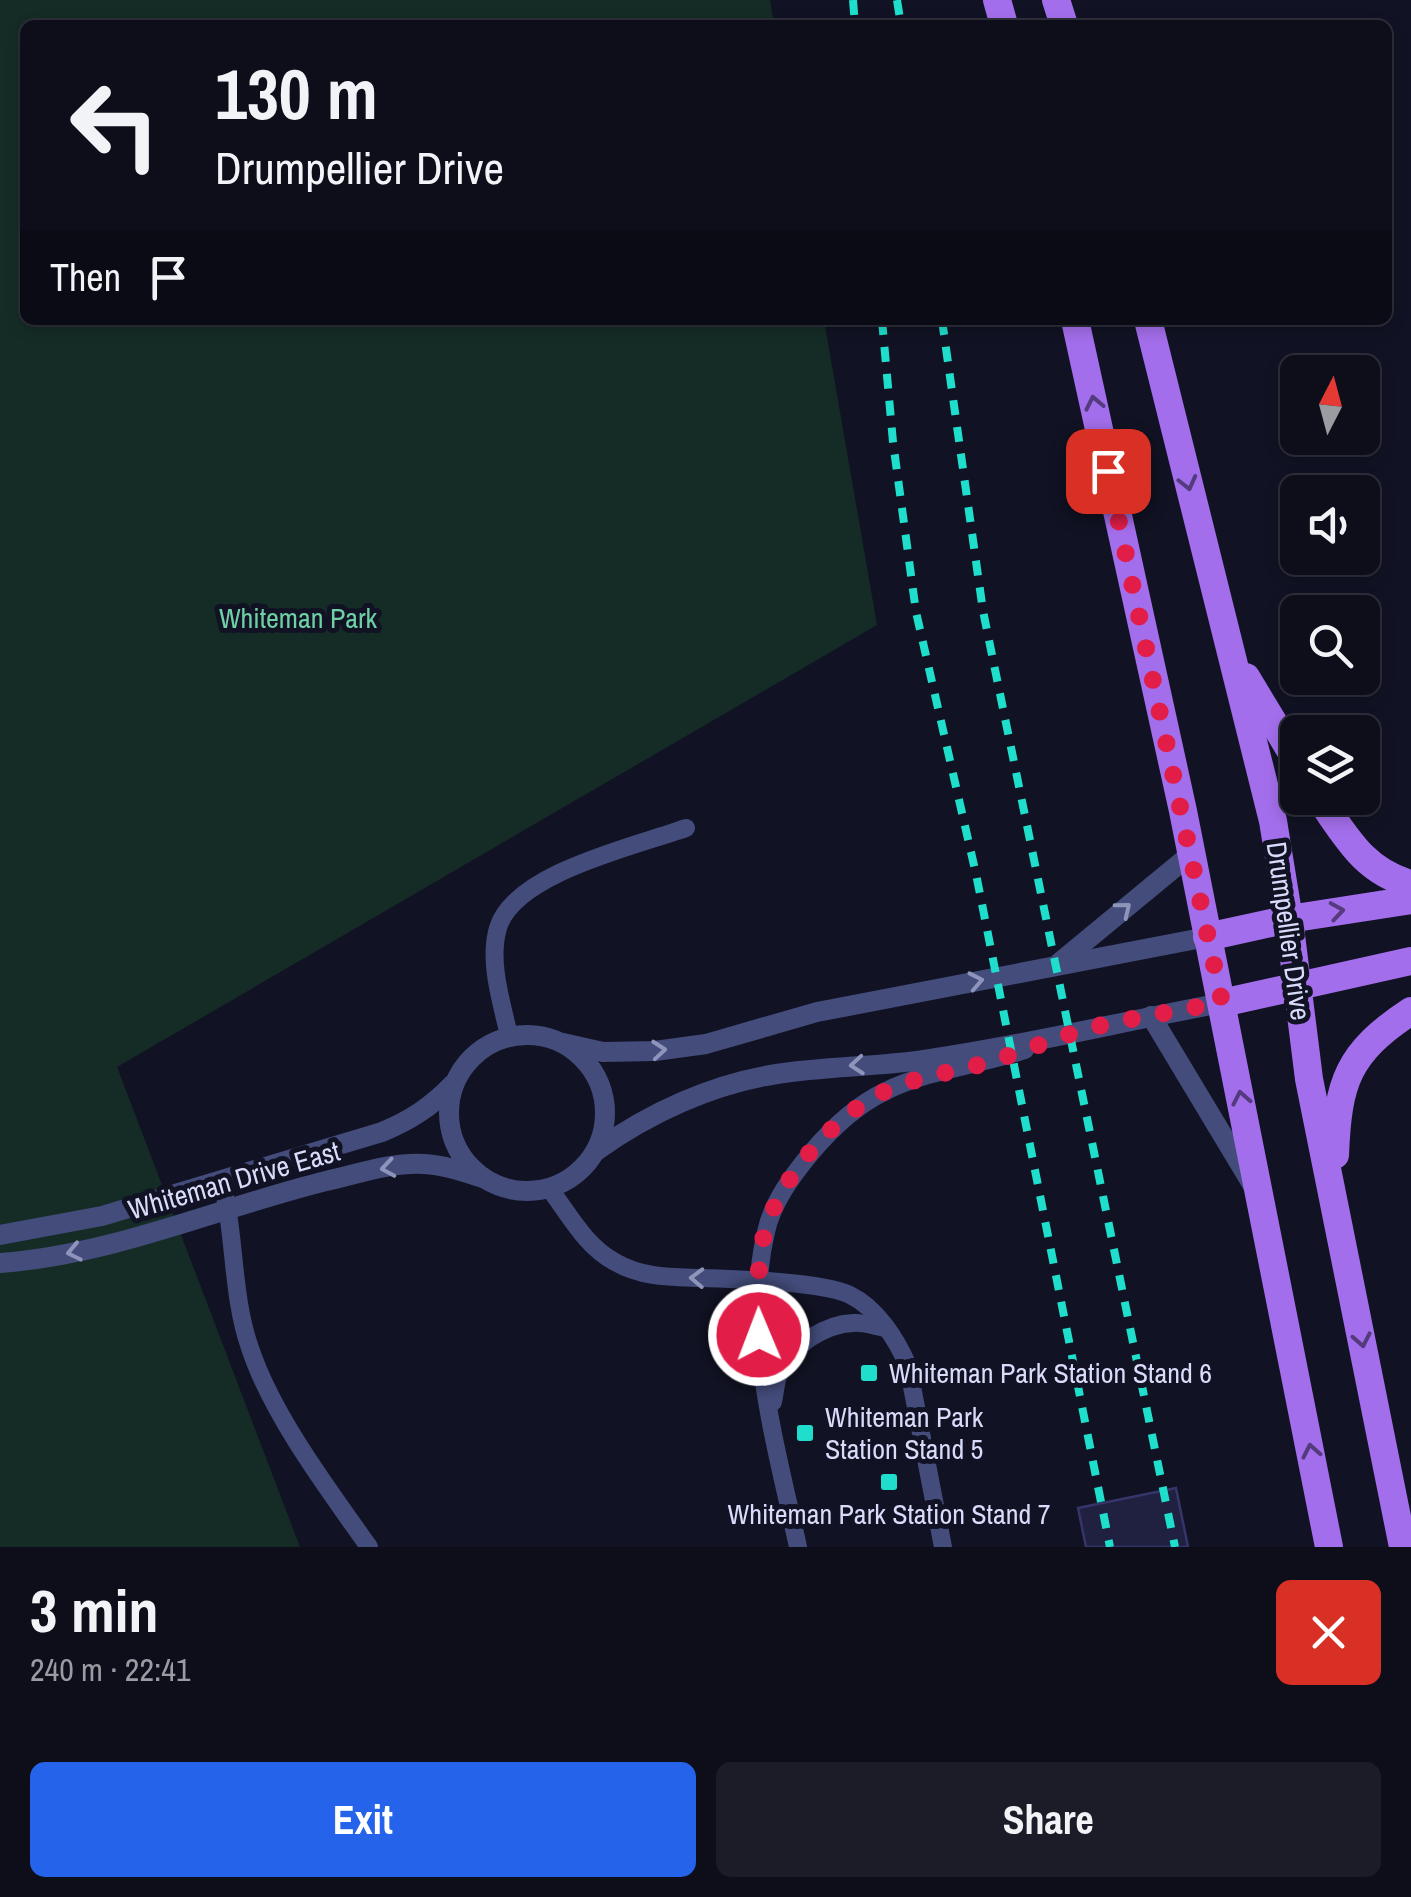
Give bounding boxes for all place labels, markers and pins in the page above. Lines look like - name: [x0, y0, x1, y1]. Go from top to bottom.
- pin: [1066, 429, 1151, 514]
- place label: Whiteman Park Station Stand 6: [889, 1354, 1212, 1392]
- marker: Whiteman Park Station Stand 6: [858, 1362, 880, 1384]
- place label: Whiteman Park Station Stand 5: [825, 1398, 984, 1468]
- marker: Whiteman Park Station Stand 5: [794, 1422, 816, 1444]
- marker: Whiteman Park Station Stand 7: [878, 1471, 900, 1493]
- place label: Whiteman Park Station Stand 7: [728, 1495, 1050, 1533]

